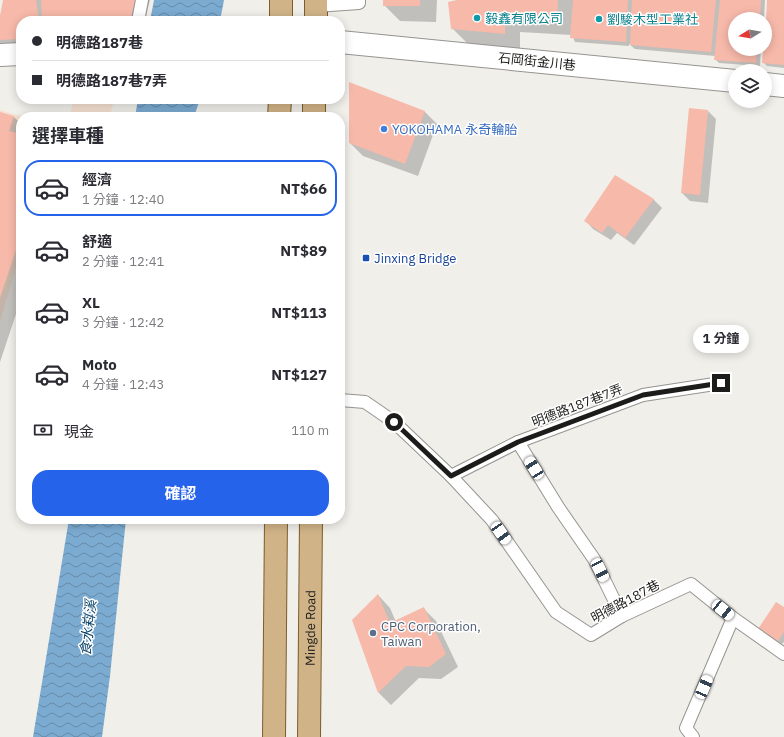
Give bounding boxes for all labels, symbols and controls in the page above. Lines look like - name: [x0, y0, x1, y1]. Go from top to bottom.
- place label: 毅鑫有限公司: [485, 10, 563, 27]
- place label: 劉駿木型工業社: [607, 11, 698, 28]
- north arrow: [728, 12, 772, 56]
- map controls: [728, 12, 772, 108]
- marker: 毅鑫有限公司: [472, 13, 482, 23]
- marker: 劉駿木型工業社: [594, 14, 604, 24]
- text: 明德路187巷: [56, 33, 143, 52]
- street label: 石岡街金川巷: [497, 49, 577, 74]
- button: layers: [728, 64, 772, 108]
- text: 明德路187巷7弄: [56, 71, 167, 90]
- place label: YOKOHAMA 永奇輪胎: [392, 121, 517, 138]
- text: 選擇車種: [32, 124, 104, 147]
- marker: YOKOHAMA 永奇輪胎: [379, 124, 389, 134]
- icon: car: [34, 170, 70, 206]
- text: 經濟: [82, 170, 112, 189]
- text: NT$66: [280, 179, 327, 198]
- text: 1 分鐘 · 12:40: [82, 191, 164, 208]
- icon: car: [34, 232, 70, 268]
- text: 舒適: [82, 232, 112, 251]
- text: NT$89: [280, 241, 327, 260]
- place label: Jinxing Bridge: [374, 250, 456, 267]
- text: 2 分鐘 · 12:41: [82, 253, 164, 270]
- marker: Jinxing Bridge: [361, 253, 371, 263]
- text: XL: [82, 293, 100, 312]
- icon: car: [34, 294, 70, 330]
- text: NT$113: [271, 303, 327, 322]
- text: 3 分鐘 · 12:42: [82, 314, 164, 331]
- callout: 1 分鐘: [693, 325, 749, 353]
- text: 1 分鐘: [703, 330, 739, 347]
- text: Moto: [82, 355, 117, 374]
- icon: car: [34, 356, 70, 392]
- text: NT$127: [271, 365, 327, 384]
- route end: [712, 374, 730, 392]
- text: 4 分鐘 · 12:43: [82, 376, 164, 393]
- street label: 明德路187巷7弄: [529, 380, 625, 431]
- route start: [385, 413, 403, 431]
- icon: cash: [32, 419, 54, 441]
- text: 現金: [64, 422, 94, 441]
- text: 110 m: [291, 422, 329, 439]
- car: [523, 455, 545, 481]
- button: 確認: [32, 470, 329, 516]
- car: [489, 520, 513, 546]
- car: [589, 557, 611, 583]
- street label: 明德路187巷: [588, 576, 663, 627]
- street label: Mingde Road: [302, 590, 319, 666]
- water label: 食水嵙溪: [76, 597, 100, 657]
- car: [710, 598, 736, 622]
- place label: CPC Corporation, Taiwan: [381, 618, 481, 650]
- marker: CPC Corporation, Taiwan: [368, 628, 378, 638]
- car: [694, 674, 714, 700]

